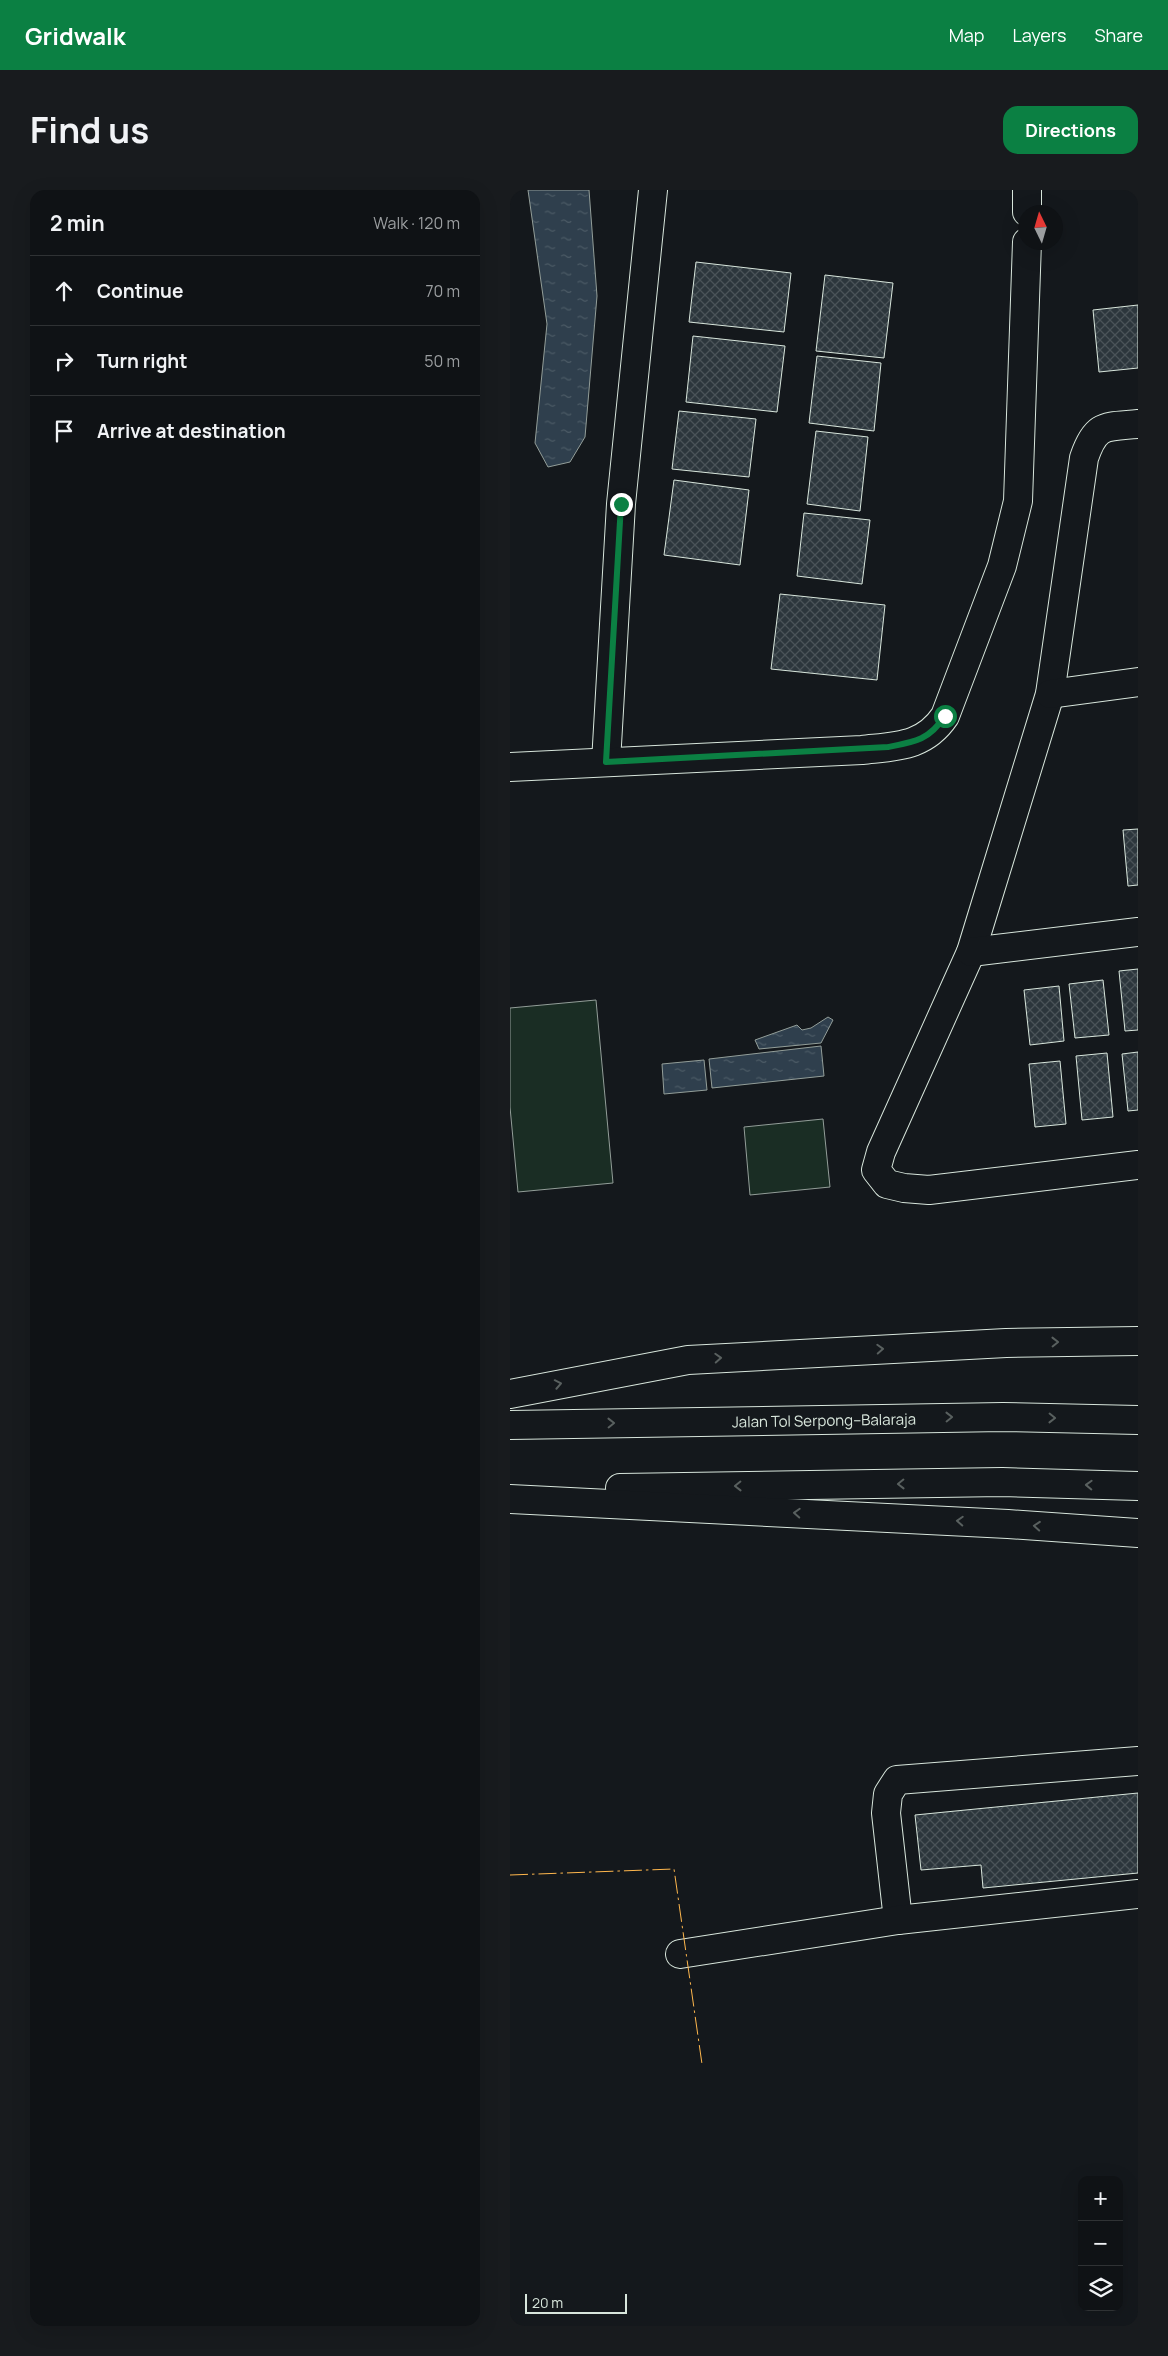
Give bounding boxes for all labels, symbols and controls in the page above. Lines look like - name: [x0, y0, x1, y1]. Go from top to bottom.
- text: Gridwalk: [25, 19, 126, 52]
- text: Map: [949, 23, 984, 47]
- text: Layers: [1012, 23, 1066, 47]
- text: Share: [1094, 23, 1143, 47]
- text: Find us: [30, 106, 149, 154]
- button: Directions: [1003, 106, 1138, 154]
- north arrow: [1018, 205, 1063, 250]
- text: 2 min: [50, 209, 105, 237]
- text: Walk · 120 m: [373, 212, 460, 234]
- icon: ahead: [50, 277, 78, 305]
- text: Continue: [97, 278, 183, 304]
- text: 70 m: [425, 280, 460, 302]
- icon: right: [50, 347, 78, 375]
- text: Turn right: [97, 348, 187, 374]
- text: 50 m: [424, 350, 460, 372]
- icon: arrive: [50, 417, 78, 445]
- text: Arrive at destination: [97, 418, 286, 444]
- route end: [610, 493, 633, 516]
- route start: [934, 705, 957, 728]
- one-way arrow: [1052, 1337, 1059, 1347]
- one-way arrow: [877, 1344, 885, 1355]
- one-way arrow: [714, 1353, 722, 1363]
- one-way arrow: [553, 1380, 562, 1390]
- street label: Jalan Tol Serpong–Balaraja: [732, 1408, 916, 1432]
- one-way arrow: [945, 1412, 953, 1423]
- one-way arrow: [1048, 1412, 1056, 1423]
- one-way arrow: [608, 1418, 615, 1428]
- one-way arrow: [896, 1479, 904, 1489]
- one-way arrow: [1085, 1480, 1093, 1490]
- one-way arrow: [734, 1481, 742, 1491]
- one-way arrow: [793, 1508, 801, 1519]
- one-way arrow: [955, 1516, 963, 1527]
- one-way arrow: [1033, 1520, 1041, 1531]
- map controls: [1078, 2176, 1123, 2311]
- button: +: [1078, 2176, 1123, 2221]
- button: −: [1078, 2221, 1123, 2266]
- button: layers: [1078, 2266, 1123, 2311]
- scale bar: [525, 2291, 628, 2314]
- text: 20 m: [532, 2293, 563, 2312]

